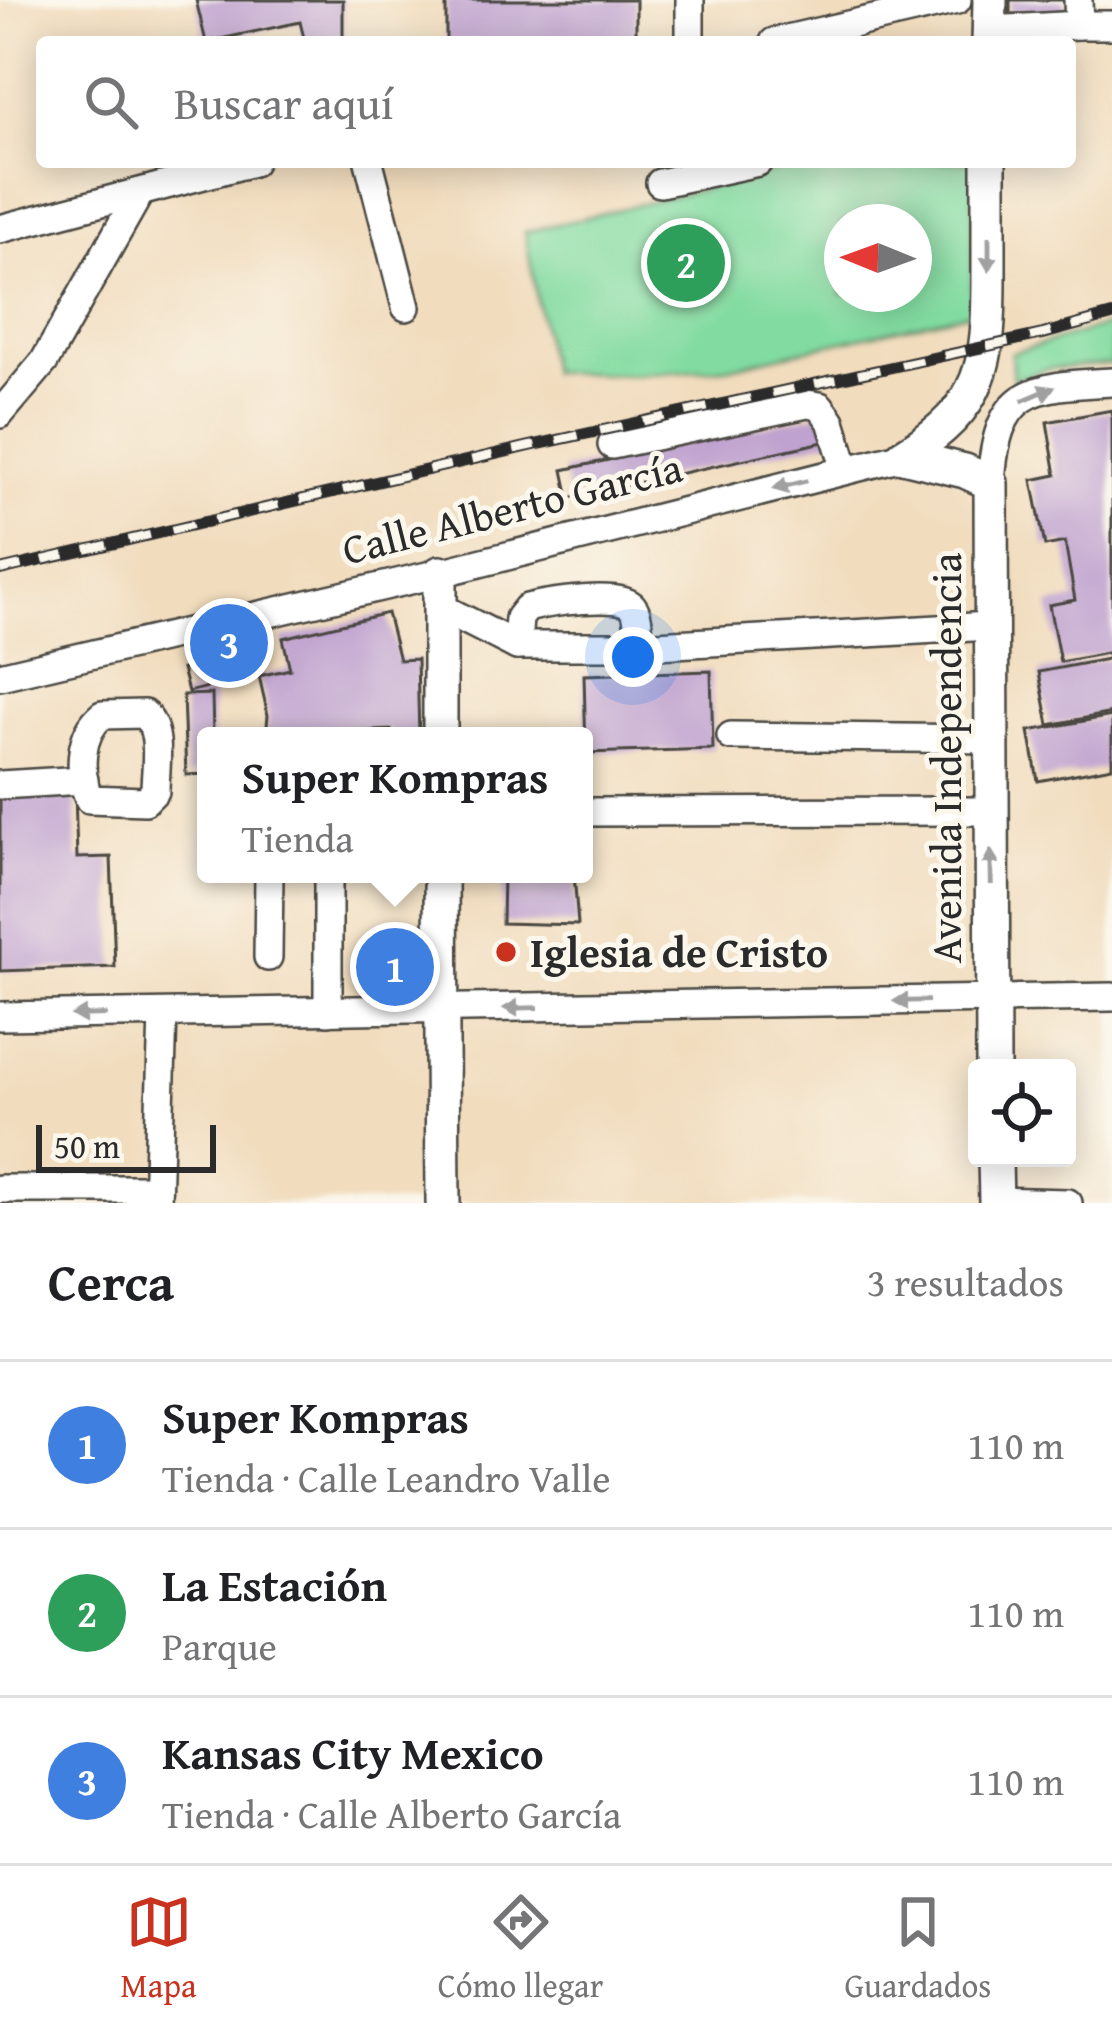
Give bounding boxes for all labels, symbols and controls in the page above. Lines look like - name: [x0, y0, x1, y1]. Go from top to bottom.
- search box: [36, 36, 1076, 168]
- icon: search: [78, 69, 144, 135]
- text: Buscar aquí: [174, 70, 393, 135]
- north arrow: [824, 204, 932, 312]
- pin: 2: [647, 218, 725, 308]
- one-way arrow: [979, 236, 999, 274]
- one-way arrow: [1020, 384, 1056, 403]
- street label: Calle Alberto García: [336, 436, 688, 579]
- one-way arrow: [771, 476, 808, 495]
- street label: Avenida Independencia: [915, 553, 976, 963]
- pin: 3: [190, 598, 268, 688]
- your location: [603, 627, 663, 687]
- popup: [197, 727, 593, 883]
- text: Super Kompras: [242, 744, 548, 809]
- text: Tienda: [242, 809, 354, 866]
- one-way arrow: [981, 847, 1000, 885]
- place label: Iglesia de Cristo: [530, 921, 828, 982]
- pin: 1: [356, 922, 434, 1012]
- marker: Iglesia de Cristo: [493, 939, 519, 965]
- one-way arrow: [891, 992, 929, 1011]
- one-way arrow: [501, 999, 539, 1018]
- one-way arrow: [69, 1005, 107, 1025]
- map controls: [968, 1059, 1076, 1167]
- button: locate: [968, 1059, 1076, 1167]
- scale bar: [36, 1119, 216, 1172]
- text: 50 m: [54, 1122, 120, 1170]
- text: Cerca: [48, 1244, 174, 1319]
- text: 3 resultados: [867, 1253, 1064, 1310]
- text: Super Kompras: [162, 1384, 469, 1449]
- text: 1: [77, 1416, 97, 1473]
- text: 110 m: [967, 1416, 1064, 1473]
- text: Tienda · Calle Leandro Valle: [162, 1449, 611, 1506]
- text: La Estación: [162, 1552, 387, 1617]
- text: 2: [77, 1584, 97, 1641]
- text: 110 m: [967, 1584, 1064, 1641]
- text: Parque: [162, 1617, 277, 1674]
- text: Kansas City Mexico: [162, 1720, 544, 1785]
- text: 3: [77, 1752, 97, 1809]
- text: 110 m: [967, 1752, 1064, 1809]
- text: Tienda · Calle Alberto García: [162, 1785, 621, 1842]
- tab: Mapa: [121, 1889, 197, 2009]
- tab: Cómo llegar: [438, 1889, 603, 2009]
- tab: Guardados: [844, 1889, 991, 2009]

